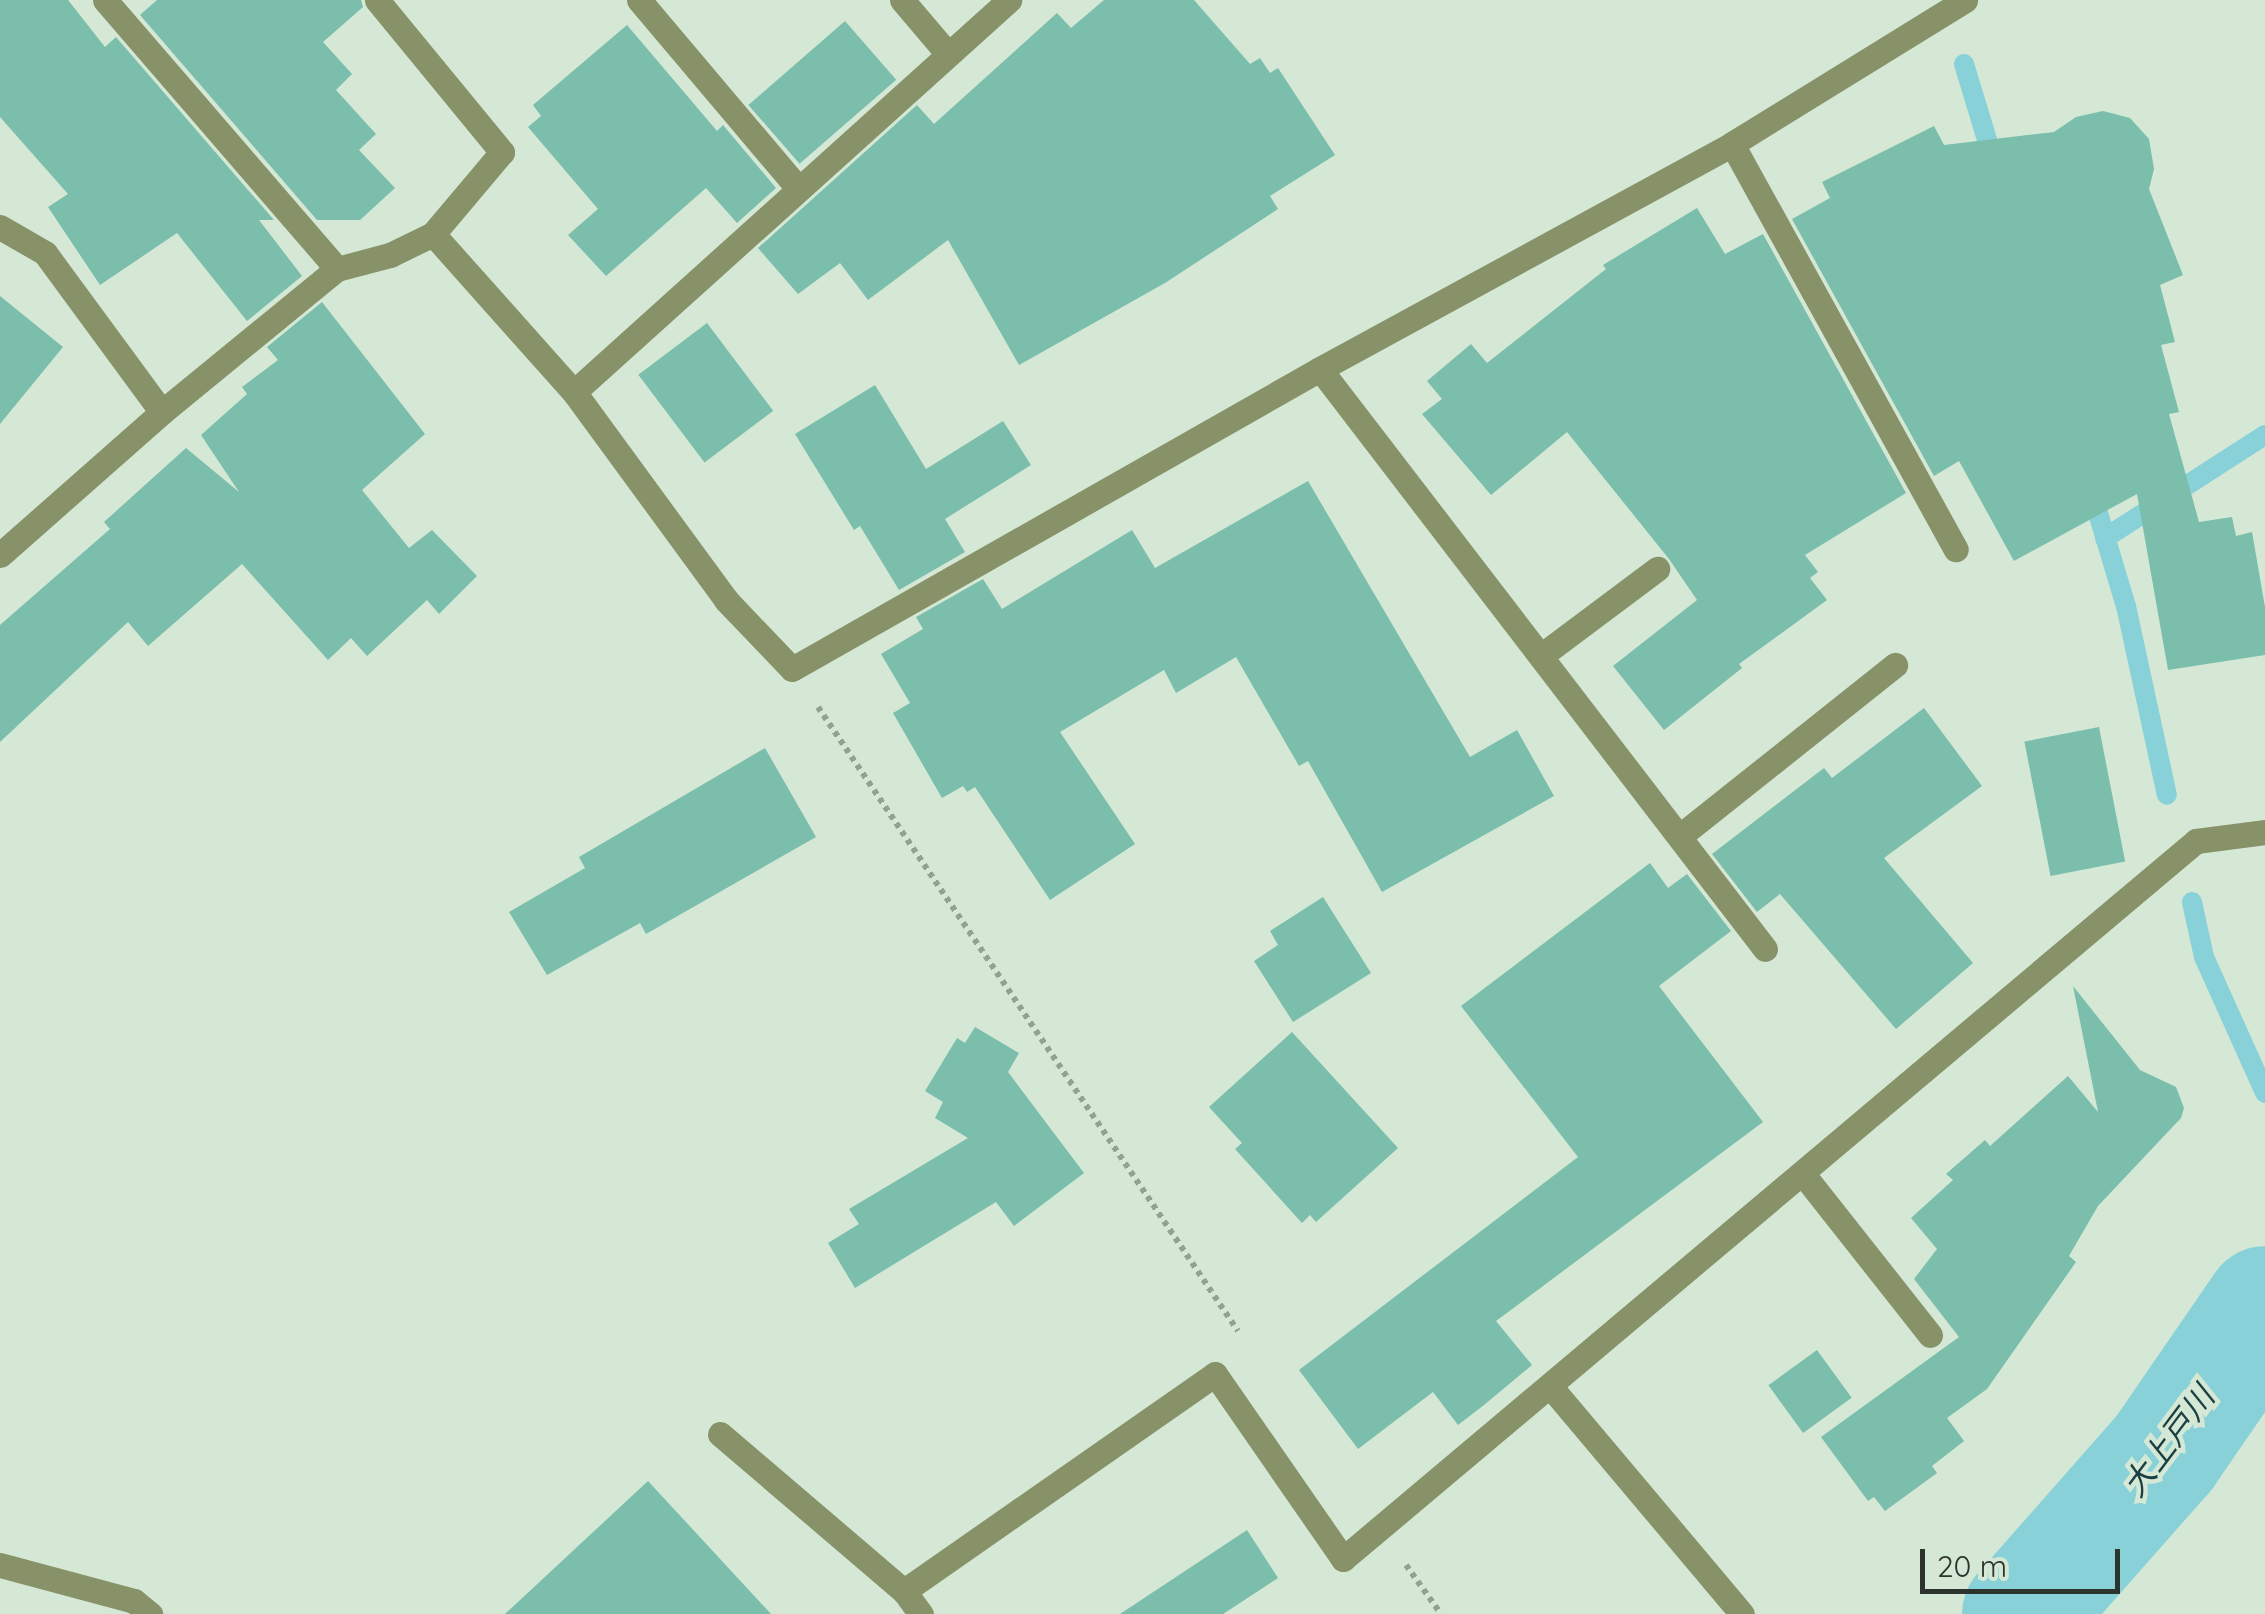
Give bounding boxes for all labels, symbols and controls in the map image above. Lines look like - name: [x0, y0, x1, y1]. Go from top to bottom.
- water label: 大上戸川: [2114, 1378, 2222, 1504]
- scale bar: [1925, 1529, 2125, 1591]
- text: 20 m: [1937, 1547, 2007, 1585]

